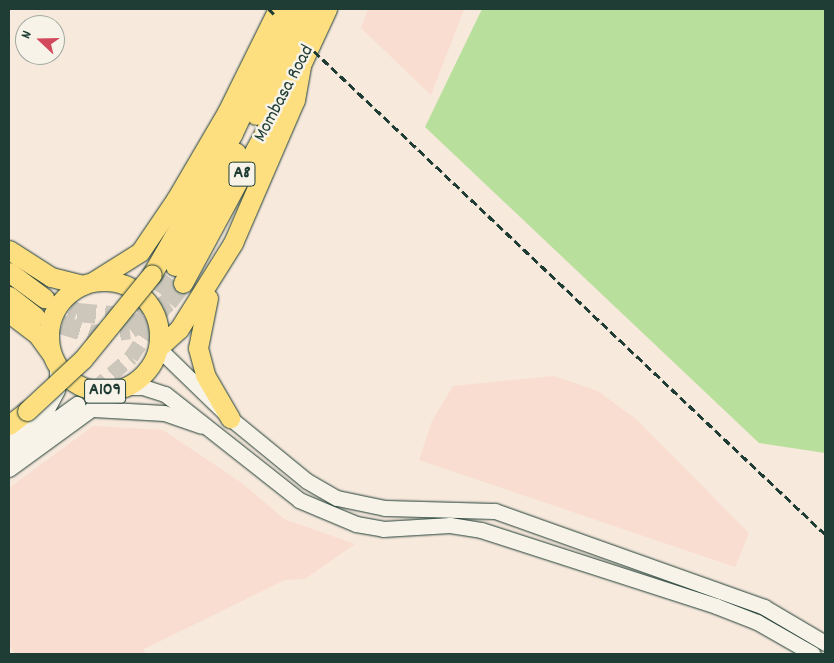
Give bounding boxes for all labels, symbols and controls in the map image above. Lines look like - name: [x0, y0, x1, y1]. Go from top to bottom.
- north arrow: [15, 15, 65, 65]
- text: N: [16, 28, 38, 42]
- street label: Mombasa Road: [250, 42, 320, 146]
- road number: A8: [228, 158, 256, 190]
- road number: A109: [84, 376, 126, 406]

